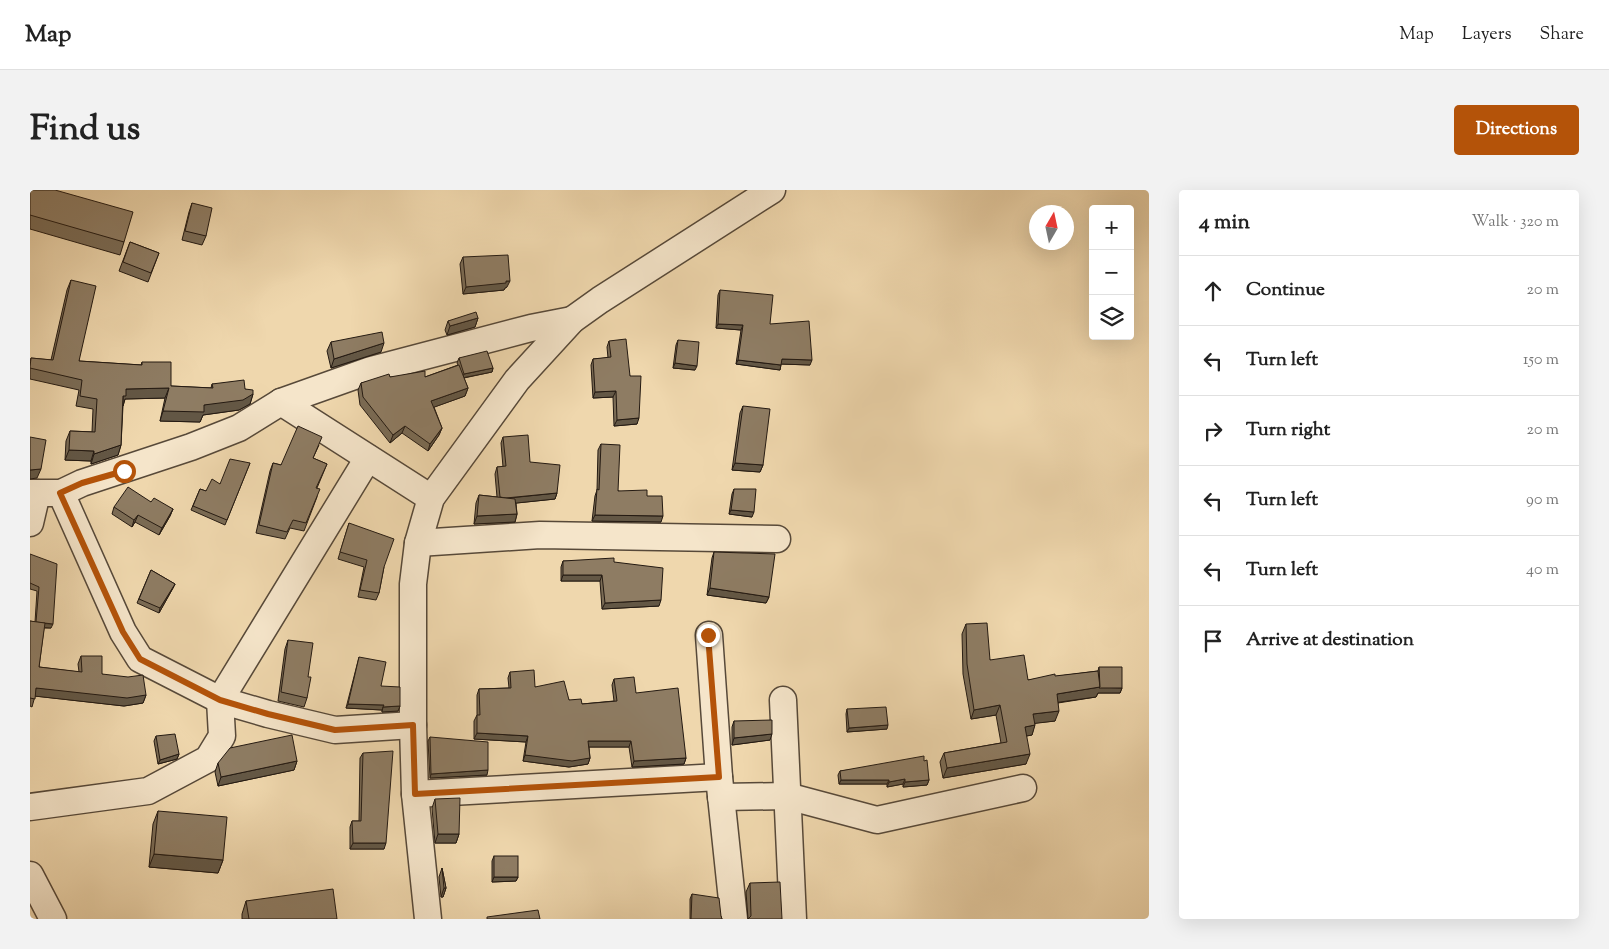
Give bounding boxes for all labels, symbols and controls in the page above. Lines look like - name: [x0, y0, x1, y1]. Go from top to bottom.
- text: Map: [25, 18, 71, 52]
- text: Map: [1399, 22, 1434, 48]
- text: Layers: [1462, 22, 1512, 48]
- text: Share: [1540, 22, 1584, 48]
- text: Find us: [30, 105, 140, 156]
- button: Directions: [1454, 105, 1579, 155]
- north arrow: [1029, 205, 1074, 250]
- map controls: [1089, 205, 1134, 340]
- button: +: [1089, 205, 1134, 250]
- text: 4 min: [1199, 208, 1250, 238]
- text: Walk · 320 m: [1472, 211, 1559, 234]
- button: −: [1089, 250, 1134, 295]
- icon: ahead: [1199, 277, 1227, 305]
- text: Continue: [1246, 277, 1325, 304]
- text: 20 m: [1526, 279, 1559, 302]
- button: layers: [1089, 295, 1134, 340]
- icon: left: [1199, 347, 1227, 375]
- text: Turn left: [1246, 347, 1318, 374]
- text: 150 m: [1523, 349, 1559, 372]
- icon: right: [1199, 417, 1227, 445]
- text: Turn right: [1246, 417, 1330, 444]
- text: 20 m: [1526, 419, 1559, 442]
- route start: [113, 460, 136, 483]
- icon: left: [1199, 487, 1227, 515]
- text: Turn left: [1246, 487, 1318, 514]
- text: 90 m: [1526, 489, 1559, 512]
- icon: left: [1199, 557, 1227, 585]
- text: Turn left: [1246, 557, 1318, 584]
- text: 40 m: [1526, 559, 1559, 582]
- route end: [697, 624, 720, 647]
- icon: arrive: [1199, 627, 1227, 655]
- text: Arrive at destination: [1246, 627, 1414, 654]

